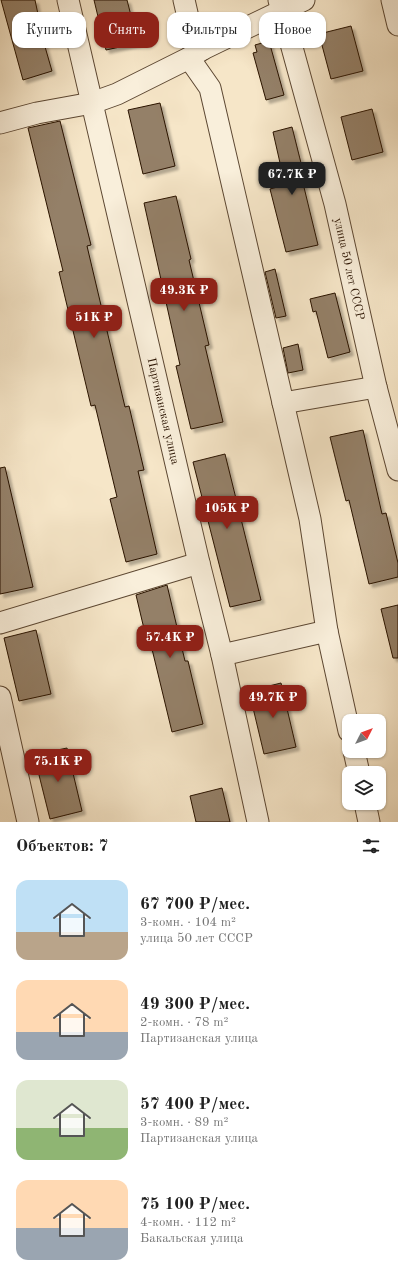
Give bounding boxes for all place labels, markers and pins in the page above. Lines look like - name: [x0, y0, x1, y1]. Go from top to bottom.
- pin: 67.7K ₽: [255, 162, 329, 196]
- pin: 49.3K ₽: [147, 278, 221, 312]
- pin: 51K ₽: [66, 305, 122, 339]
- pin: 105K ₽: [194, 496, 260, 530]
- pin: 57.4K ₽: [133, 625, 207, 659]
- pin: 49.7K ₽: [236, 685, 310, 719]
- pin: 75.1K ₽: [21, 749, 95, 783]

